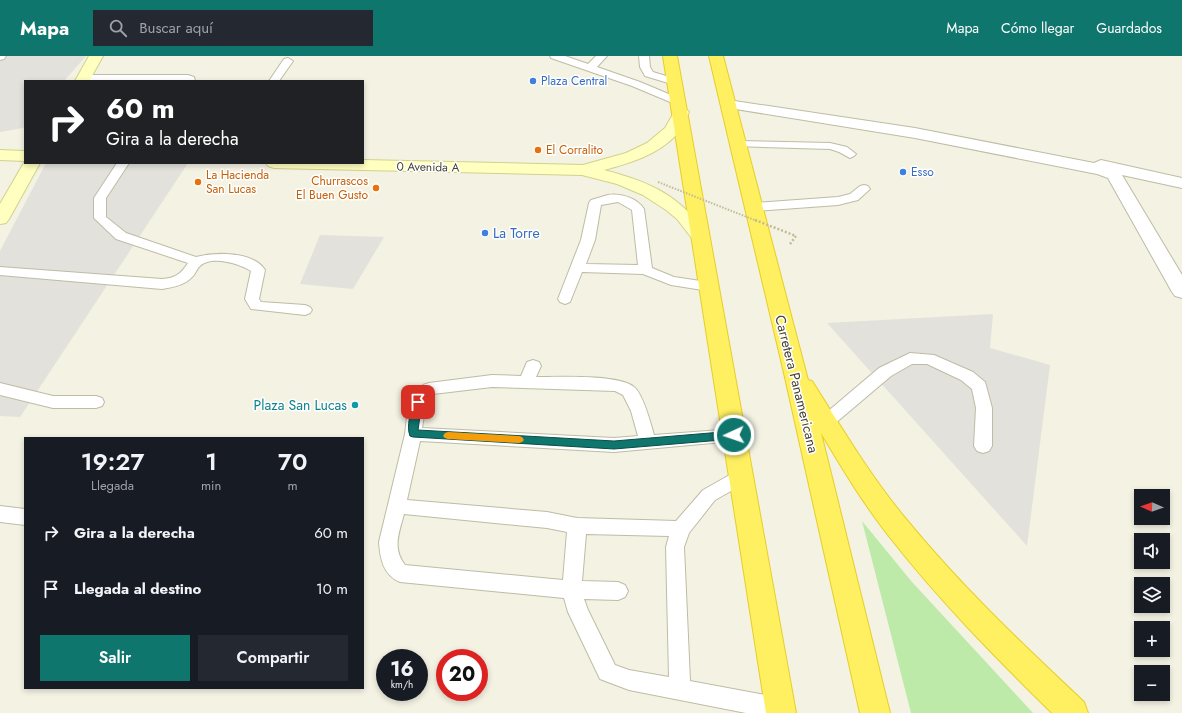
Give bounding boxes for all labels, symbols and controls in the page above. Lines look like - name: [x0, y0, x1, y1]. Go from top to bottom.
- search box: [93, 10, 373, 46]
- text: Mapa: [20, 15, 69, 42]
- icon: search: [107, 17, 129, 39]
- text: Buscar aquí: [139, 17, 213, 39]
- text: Mapa: [946, 18, 979, 38]
- text: Cómo llegar: [1001, 18, 1074, 38]
- text: Guardados: [1096, 18, 1162, 38]
- place label: Plaza Central: [541, 72, 607, 90]
- marker: Plaza Central: [528, 76, 538, 86]
- text: 60 m: [106, 88, 175, 129]
- icon: right: [40, 96, 92, 148]
- text: Gira a la derecha: [106, 126, 239, 152]
- place label: El Corralito: [546, 141, 603, 159]
- marker: El Corralito: [533, 145, 543, 155]
- street label: 0 Avenida A: [396, 157, 460, 177]
- place label: Esso: [911, 163, 934, 181]
- place label: La Hacienda San Lucas: [206, 166, 269, 198]
- marker: Esso: [898, 167, 908, 177]
- place label: Churrascos El Buen Gusto: [296, 172, 368, 204]
- marker: La Hacienda San Lucas: [193, 177, 203, 187]
- marker: Churrascos El Buen Gusto: [371, 183, 381, 193]
- place label: La Torre: [493, 223, 540, 243]
- marker: La Torre: [480, 228, 490, 238]
- street label: Carretera Panamericana: [770, 313, 824, 455]
- pin: [401, 385, 435, 419]
- icon: arrive: [407, 391, 429, 413]
- place label: Plaza San Lucas: [254, 395, 347, 415]
- marker: Plaza San Lucas: [350, 400, 360, 410]
- position arrow: [713, 414, 755, 456]
- text: 19:27: [81, 444, 144, 479]
- text: 1: [205, 444, 217, 479]
- text: 70: [278, 444, 307, 479]
- text: Llegada: [91, 476, 134, 495]
- text: min: [201, 476, 221, 495]
- text: m: [288, 476, 298, 495]
- north arrow: [1134, 489, 1170, 525]
- map controls: [1134, 489, 1170, 701]
- icon: right: [40, 522, 62, 544]
- text: Gira a la derecha: [74, 522, 195, 544]
- text: 60 m: [314, 522, 348, 544]
- button: sound: [1134, 533, 1170, 569]
- button: layers: [1134, 577, 1170, 613]
- icon: arrive: [40, 578, 62, 600]
- text: Llegada al destino: [74, 578, 201, 600]
- text: 10 m: [316, 578, 348, 600]
- button: +: [1134, 621, 1170, 657]
- button: Salir: [40, 635, 190, 681]
- button: Compartir: [198, 635, 348, 681]
- speed limit sign: 20: [436, 649, 488, 701]
- text: 16: [390, 655, 414, 684]
- button: −: [1134, 665, 1170, 701]
- text: km/h: [391, 677, 413, 692]

